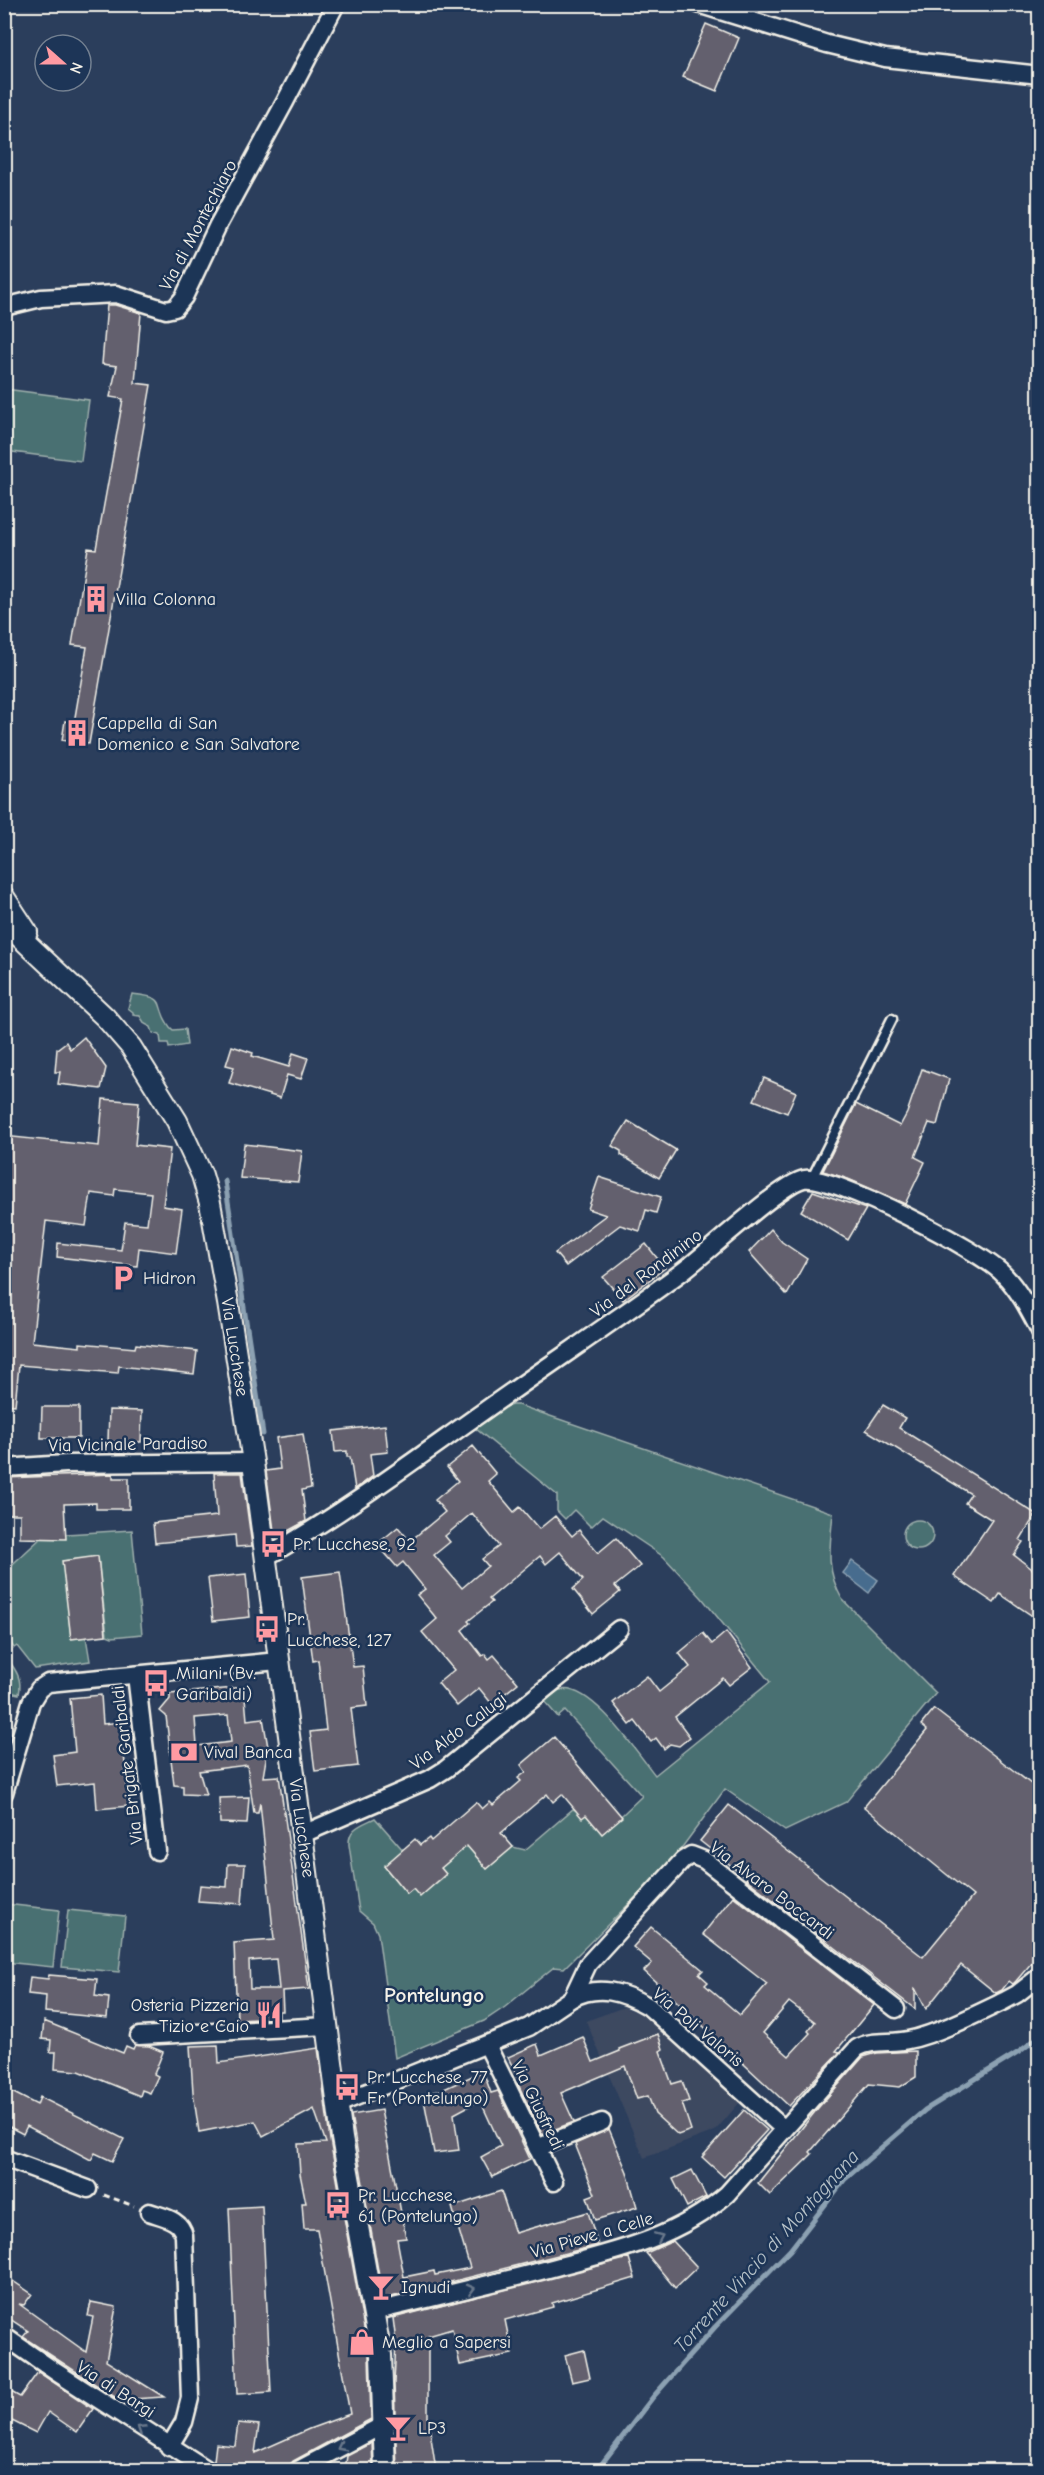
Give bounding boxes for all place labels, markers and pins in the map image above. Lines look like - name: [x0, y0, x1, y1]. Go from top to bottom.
- building icon: Villa Colonna: [81, 584, 111, 614]
- place label: Villa Colonna: [116, 589, 216, 610]
- place label: Cappella di San Domenico e San Salvatore: [97, 713, 300, 755]
- building icon: Cappella di San Domenico e San Salvatore: [62, 718, 92, 748]
- parking icon: Hidron: [108, 1263, 138, 1293]
- place label: Hidron: [143, 1268, 196, 1289]
- bus stop icon: Pr. Lucchese, 92: [258, 1529, 288, 1559]
- place label: Pr. Lucchese, 92: [293, 1534, 416, 1555]
- place label: Pr. Lucchese, 127: [287, 1609, 392, 1651]
- bus stop icon: Pr. Lucchese, 127: [252, 1614, 282, 1644]
- place label: Milani (Bv. Garibaldi): [176, 1663, 256, 1705]
- bus stop icon: Milani (Bv. Garibaldi): [141, 1668, 171, 1698]
- bank icon: Vival Banca: [169, 1737, 199, 1767]
- place label: Vival Banca: [204, 1742, 293, 1763]
- place label: Osteria Pizzeria Tizio e Caio: [131, 1995, 249, 2037]
- restaurant icon: Osteria Pizzeria Tizio e Caio: [254, 2000, 284, 2030]
- place label: Pr. Lucchese, 77 Fr. (Pontelungo): [367, 2067, 489, 2109]
- bus stop icon: Pr. Lucchese, 77 Fr. (Pontelungo): [332, 2072, 362, 2102]
- place label: Pr. Lucchese, 61 (Pontelungo): [358, 2185, 478, 2227]
- bus stop icon: Pr. Lucchese, 61 (Pontelungo): [323, 2190, 353, 2220]
- bar icon: Ignudi: [366, 2272, 396, 2302]
- place label: Ignudi: [401, 2277, 450, 2298]
- shop icon: Meglio a Sapersi: [347, 2327, 377, 2357]
- place label: Meglio a Sapersi: [382, 2332, 511, 2353]
- bar icon: LP3: [383, 2413, 413, 2443]
- place label: LP3: [418, 2418, 446, 2439]

